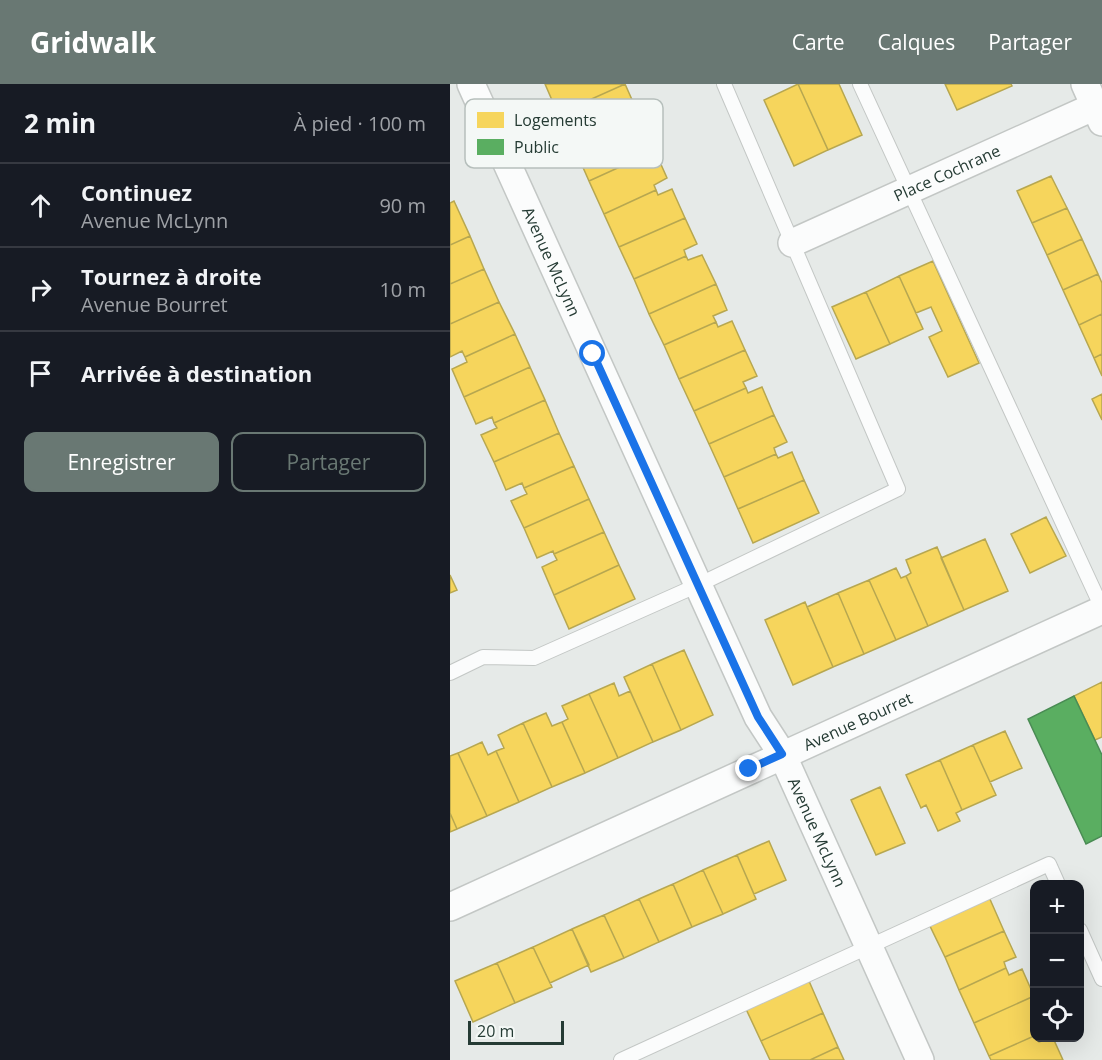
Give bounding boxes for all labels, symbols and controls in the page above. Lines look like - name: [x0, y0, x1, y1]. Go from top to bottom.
- text: Gridwalk: [30, 23, 156, 61]
- text: Carte: [792, 28, 844, 56]
- text: Calques: [877, 28, 955, 56]
- text: Partager: [988, 28, 1072, 56]
- legend: [465, 99, 663, 168]
- text: 2 min: [24, 105, 96, 141]
- text: Logements: [514, 109, 597, 131]
- text: À pied · 100 m: [294, 110, 426, 137]
- text: Public: [514, 136, 559, 158]
- street label: Place Cochrane: [890, 139, 1004, 207]
- text: Continuez: [81, 177, 192, 207]
- icon: ahead: [24, 189, 57, 222]
- text: 90 m: [379, 192, 426, 219]
- street label: Avenue McLynn: [517, 203, 586, 320]
- text: Avenue McLynn: [81, 207, 228, 234]
- text: Tournez à droite: [81, 261, 262, 291]
- icon: right: [24, 273, 57, 306]
- text: 10 m: [379, 276, 426, 303]
- text: Avenue Bourret: [81, 291, 228, 318]
- route start: [579, 340, 605, 366]
- icon: arrive: [24, 357, 57, 390]
- text: Arrivée à destination: [81, 358, 312, 388]
- button: Enregistrer: [24, 432, 219, 492]
- button: Partager: [231, 432, 426, 492]
- street label: Avenue Bourret: [800, 687, 916, 756]
- route end: [735, 755, 761, 781]
- street label: Avenue McLynn: [783, 774, 852, 891]
- map controls: [1030, 880, 1084, 1042]
- button: +: [1030, 880, 1084, 934]
- button: −: [1030, 934, 1084, 988]
- button: locate: [1030, 988, 1084, 1042]
- scale bar: [468, 1018, 564, 1046]
- text: 20 m: [477, 1020, 514, 1042]

